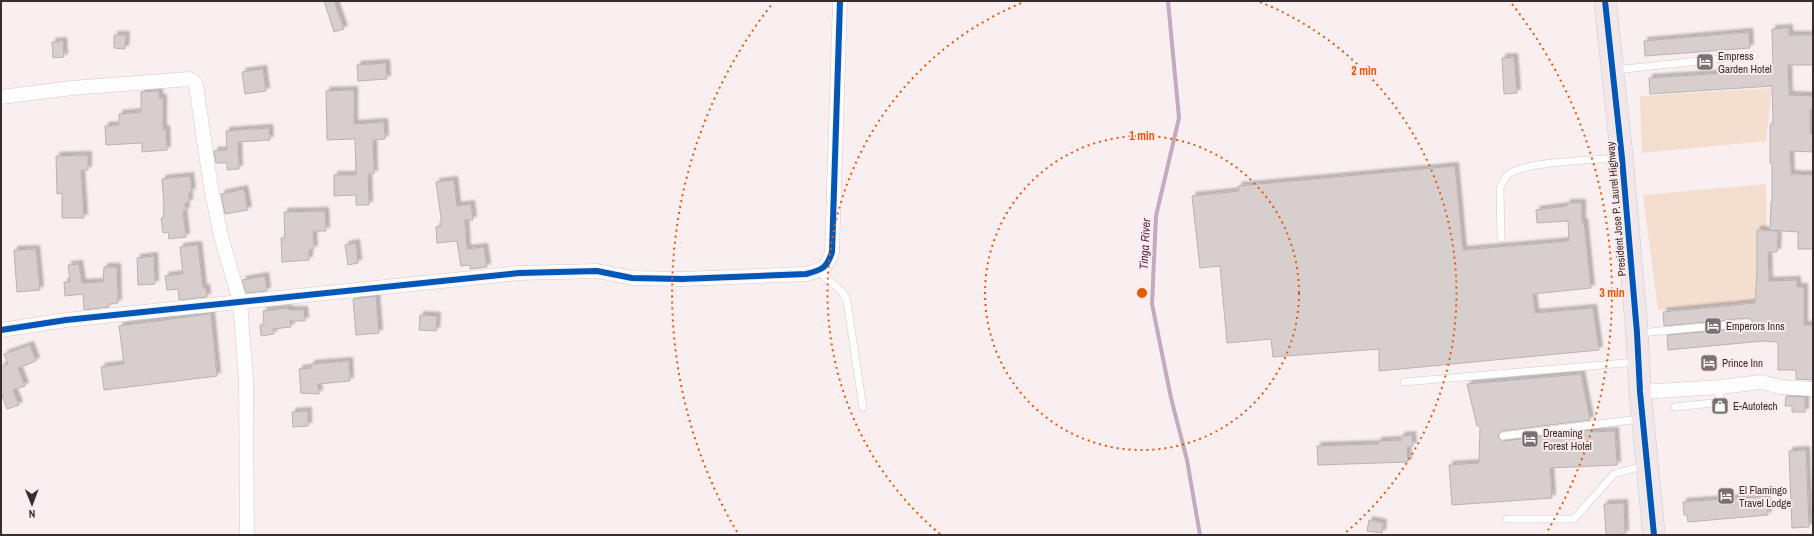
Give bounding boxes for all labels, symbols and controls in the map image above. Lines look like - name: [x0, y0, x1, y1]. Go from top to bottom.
- place label: Empress Garden Hotel: [1718, 49, 1772, 76]
- hotel icon: Empress Garden Hotel: [1695, 52, 1715, 72]
- text: 2 min: [1351, 63, 1377, 79]
- text: 1 min: [1129, 128, 1155, 144]
- street label: President Jose P. Laurel Highway: [1603, 141, 1629, 277]
- water label: Tinga River: [1136, 217, 1154, 270]
- text: 3 min: [1599, 285, 1625, 301]
- centre of rings: [1135, 286, 1149, 300]
- hotel icon: Emperors Inns: [1703, 316, 1723, 336]
- place label: Emperors Inns: [1726, 319, 1785, 333]
- hotel icon: Prince Inn: [1699, 353, 1719, 373]
- place label: Prince Inn: [1722, 356, 1763, 370]
- shop icon: E-Autotech: [1710, 396, 1730, 416]
- place label: E-Autotech: [1733, 399, 1778, 413]
- place label: Dreaming Forest Hotel: [1543, 426, 1592, 453]
- hotel icon: Dreaming Forest Hotel: [1520, 429, 1540, 449]
- place label: El Flamingo Travel Lodge: [1739, 483, 1791, 510]
- north arrow: [12, 484, 52, 524]
- hotel icon: El Flamingo Travel Lodge: [1716, 486, 1736, 506]
- text: N: [29, 507, 36, 521]

